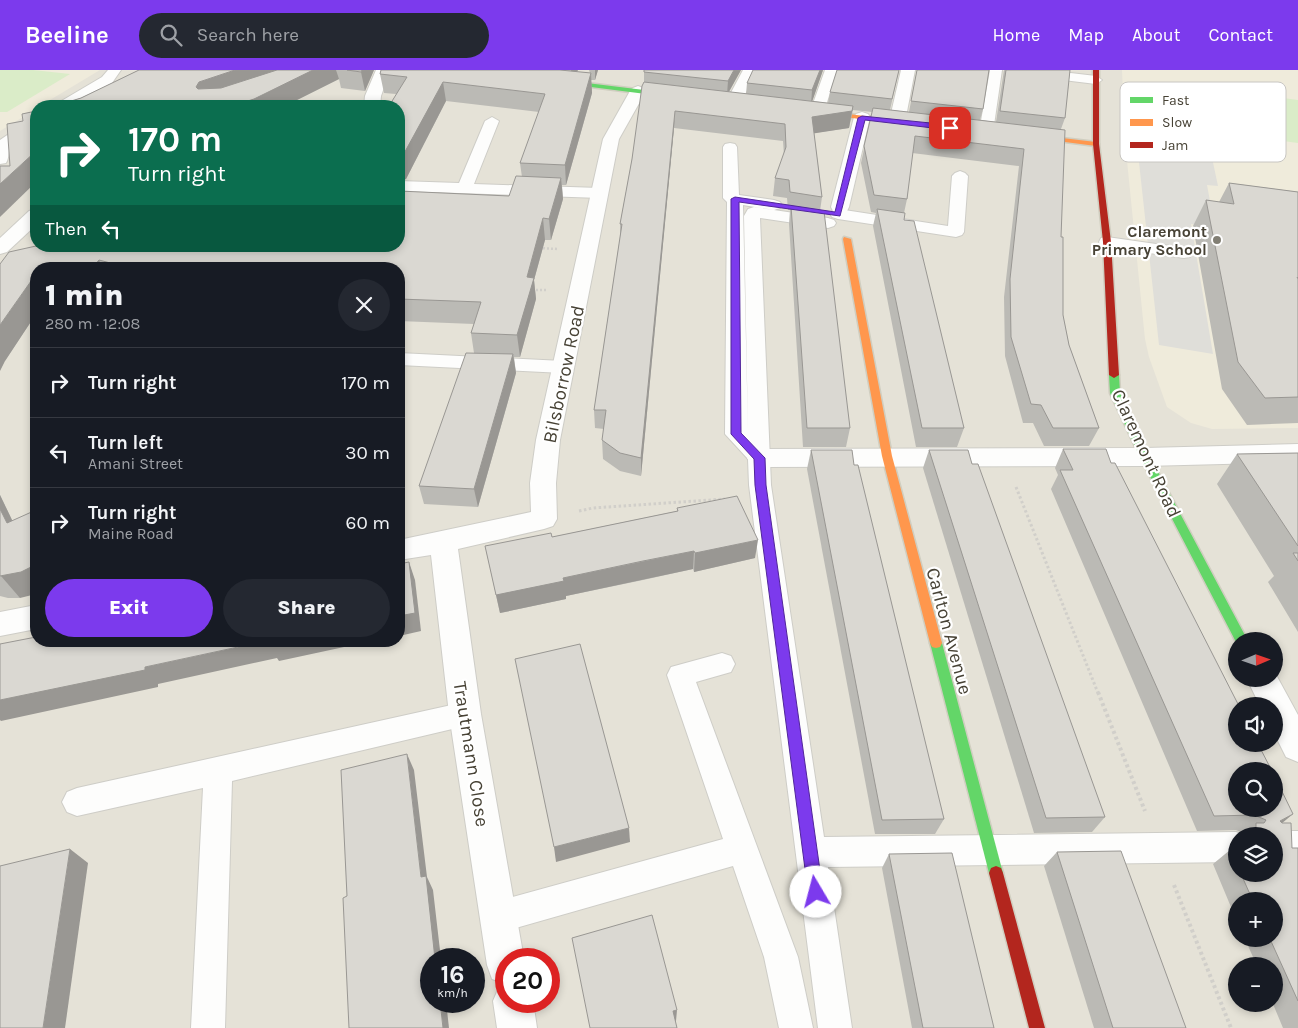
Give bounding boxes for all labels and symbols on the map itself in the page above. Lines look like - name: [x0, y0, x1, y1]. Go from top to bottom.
- legend: [1120, 82, 1286, 162]
- text: Fast: [1162, 92, 1189, 109]
- pin: [929, 107, 971, 149]
- text: Slow: [1162, 114, 1192, 131]
- text: Jam: [1162, 137, 1188, 154]
- place label: Claremont Primary School: [1092, 222, 1207, 259]
- marker: Claremont Primary School: [1211, 234, 1223, 246]
- street label: Bilsborrow Road: [539, 303, 589, 445]
- street label: Claremont Road: [1107, 386, 1185, 521]
- street label: Carlton Avenue: [922, 565, 977, 697]
- north arrow: [1228, 632, 1282, 688]
- street label: Trautmann Close: [449, 680, 493, 828]
- position arrow: [789, 865, 841, 917]
- speed limit sign: 20: [495, 948, 560, 1013]

